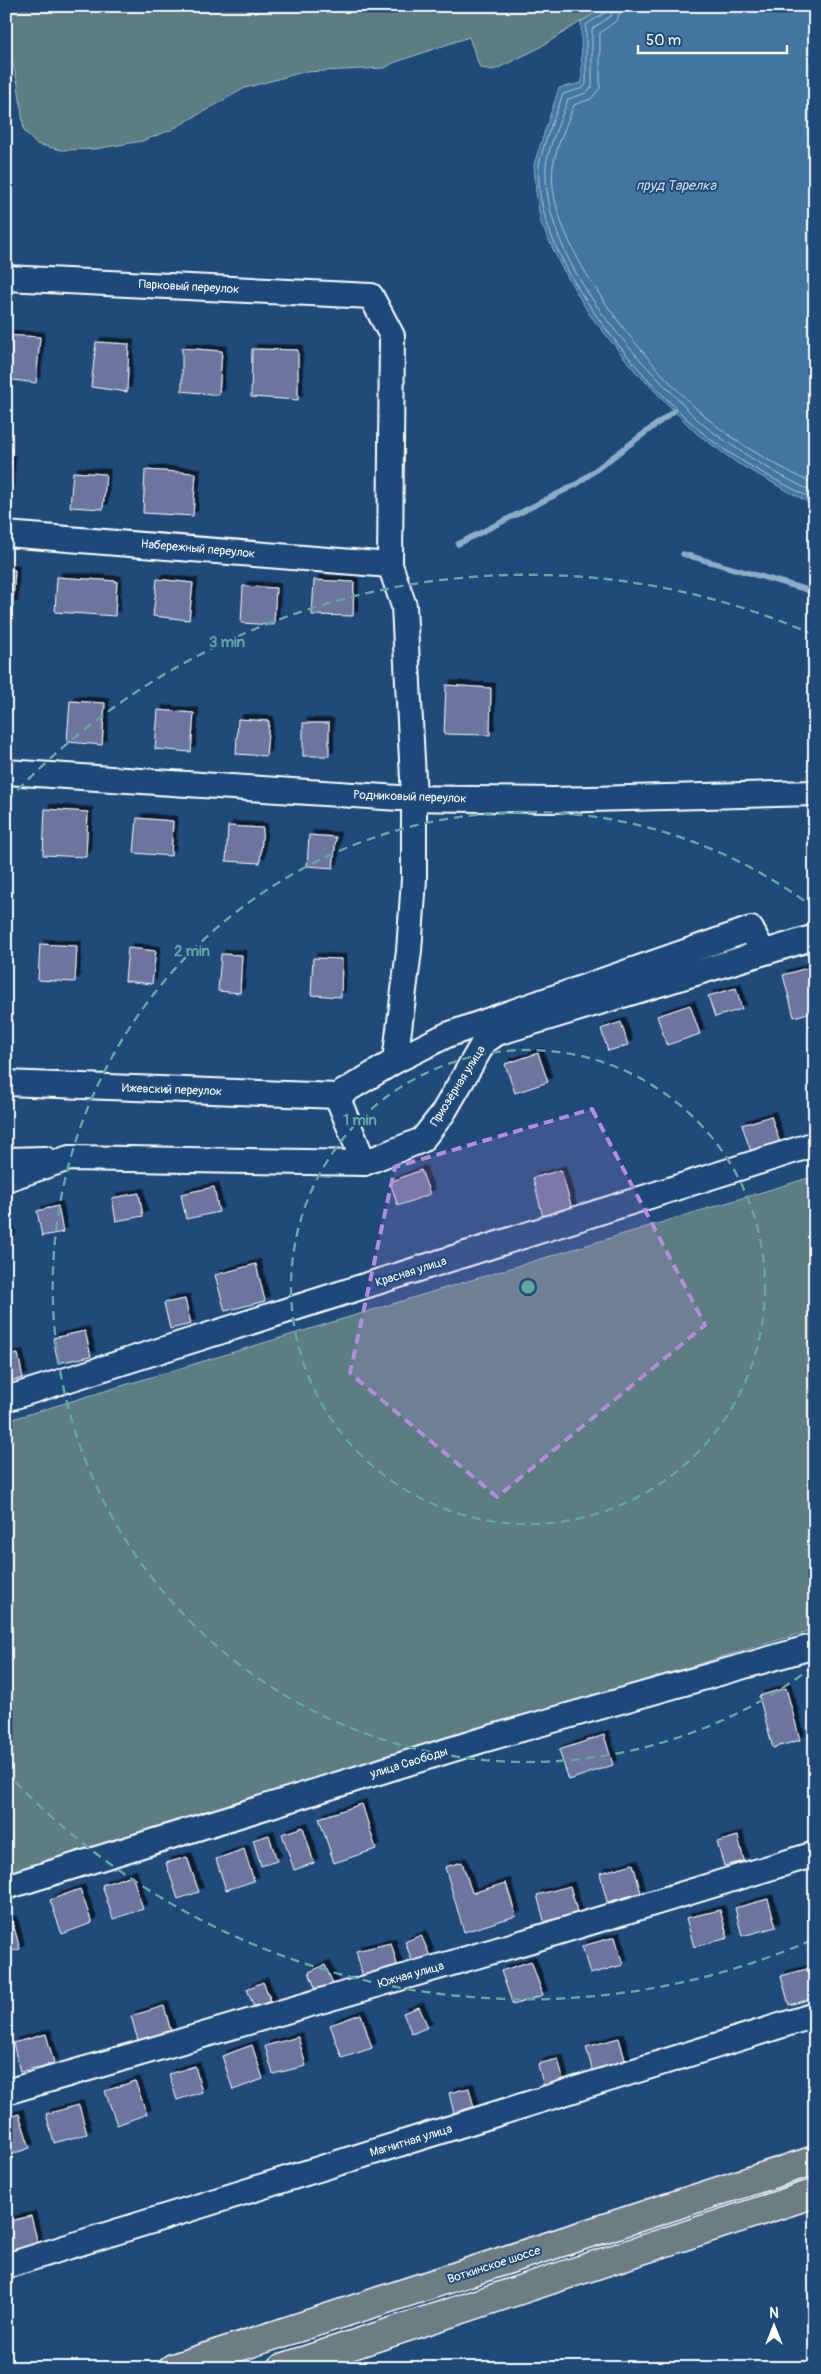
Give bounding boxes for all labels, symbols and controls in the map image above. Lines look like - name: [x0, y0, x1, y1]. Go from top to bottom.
- scale bar: [638, 22, 787, 54]
- text: 50 m: [646, 31, 681, 50]
- water label: пруд Тарелка: [636, 177, 718, 194]
- street label: Парковый переулок: [138, 277, 240, 297]
- street label: Набережный переулок: [140, 537, 256, 561]
- text: 3 min: [209, 633, 245, 652]
- street label: Родниковый переулок: [353, 788, 467, 806]
- text: 2 min: [174, 942, 210, 961]
- street label: Приозёрная улица: [427, 1043, 489, 1129]
- street label: Ижевский переулок: [122, 1081, 222, 1099]
- text: 1 min: [343, 1111, 377, 1130]
- street label: Красная улица: [374, 1253, 449, 1291]
- centre of rings: [519, 1278, 537, 1296]
- street label: улица Свободы: [367, 1744, 450, 1782]
- street label: Южная улица: [376, 1958, 446, 1992]
- street label: Магнитная улица: [368, 2121, 454, 2161]
- street label: Воткинское шоссе: [446, 2243, 543, 2287]
- north arrow: [748, 2302, 798, 2352]
- text: N: [769, 2305, 779, 2322]

